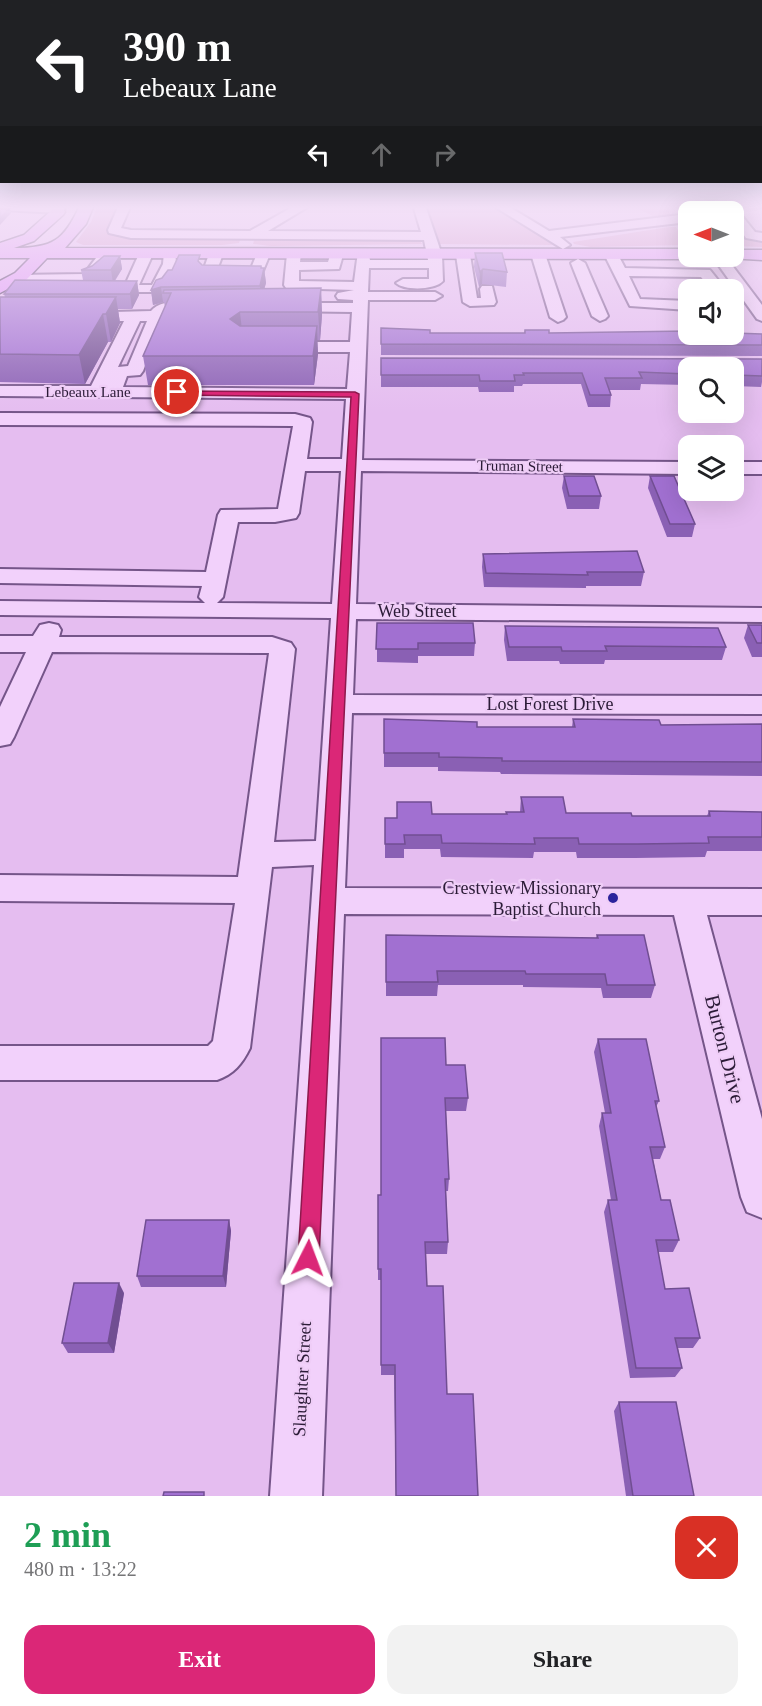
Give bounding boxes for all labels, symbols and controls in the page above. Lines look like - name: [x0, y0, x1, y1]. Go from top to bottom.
- icon: left: [24, 24, 102, 102]
- text: 390 m: [123, 24, 232, 70]
- text: Lebeaux Lane: [123, 73, 277, 103]
- icon: left: [302, 138, 335, 171]
- icon: ahead: [365, 138, 398, 171]
- icon: right: [428, 138, 461, 171]
- north arrow: [678, 201, 744, 267]
- map controls: [678, 201, 744, 501]
- button: sound: [678, 279, 744, 345]
- button: search: [678, 357, 744, 423]
- pin: [151, 366, 202, 417]
- icon: arrive: [160, 375, 193, 408]
- street label: Lebeaux Lane: [45, 384, 131, 400]
- button: layers: [678, 435, 744, 501]
- street label: Truman Street: [477, 457, 564, 475]
- street label: Web Street: [377, 601, 457, 621]
- street label: Lost Forest Drive: [487, 694, 614, 714]
- place label: Crestview Missionary Baptist Church: [443, 878, 601, 919]
- marker: Crestview Missionary Baptist Church: [606, 891, 620, 905]
- street label: Burton Drive: [700, 992, 750, 1106]
- position arrow: [276, 1226, 340, 1290]
- street label: Slaughter Street: [289, 1321, 315, 1437]
- text: 2 min: [24, 1515, 111, 1555]
- button: close: [675, 1516, 738, 1579]
- text: 480 m · 13:22: [24, 1558, 137, 1580]
- button: Exit: [24, 1625, 375, 1694]
- button: Share: [387, 1625, 738, 1694]

